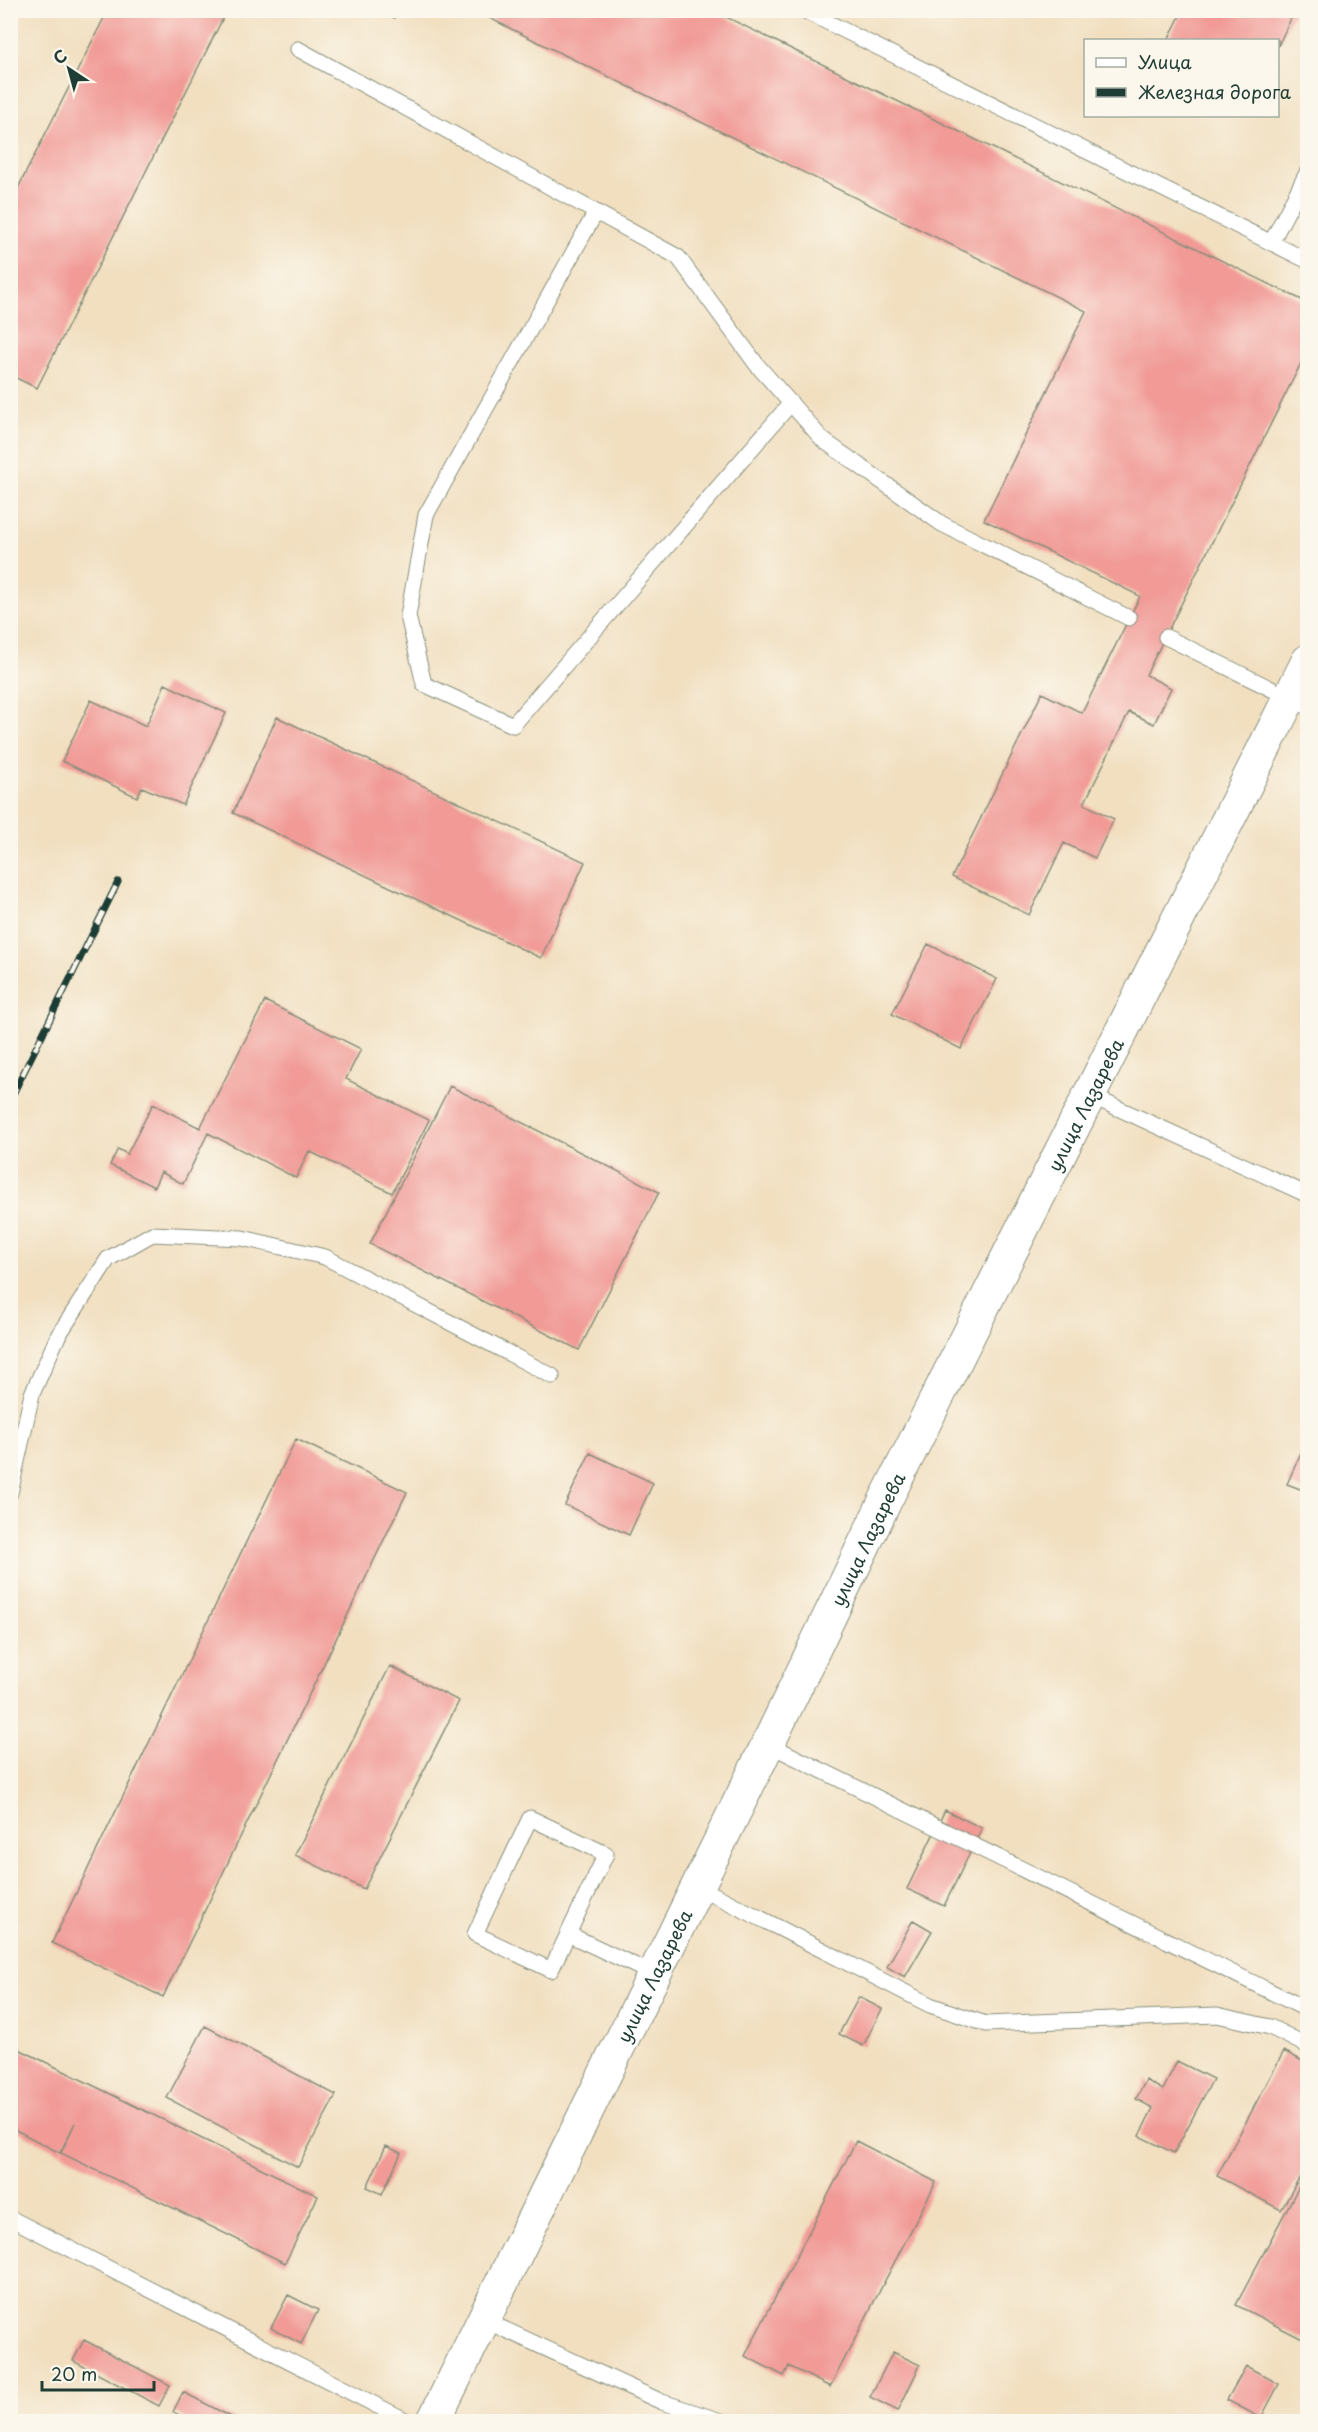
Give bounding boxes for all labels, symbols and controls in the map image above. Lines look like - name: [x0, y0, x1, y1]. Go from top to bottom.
- north arrow: [39, 39, 99, 99]
- legend: [1084, 39, 1279, 117]
- text: С: [48, 43, 72, 69]
- text: Улица: [1138, 48, 1192, 75]
- text: Железная дорога: [1138, 78, 1292, 105]
- street label: улица Лазарева: [1040, 1033, 1130, 1175]
- street label: улица Лазарева: [823, 1467, 911, 1610]
- street label: улица Лазарева: [609, 1904, 698, 2047]
- scale bar: [42, 2354, 154, 2392]
- text: 20 m: [51, 2360, 97, 2387]

